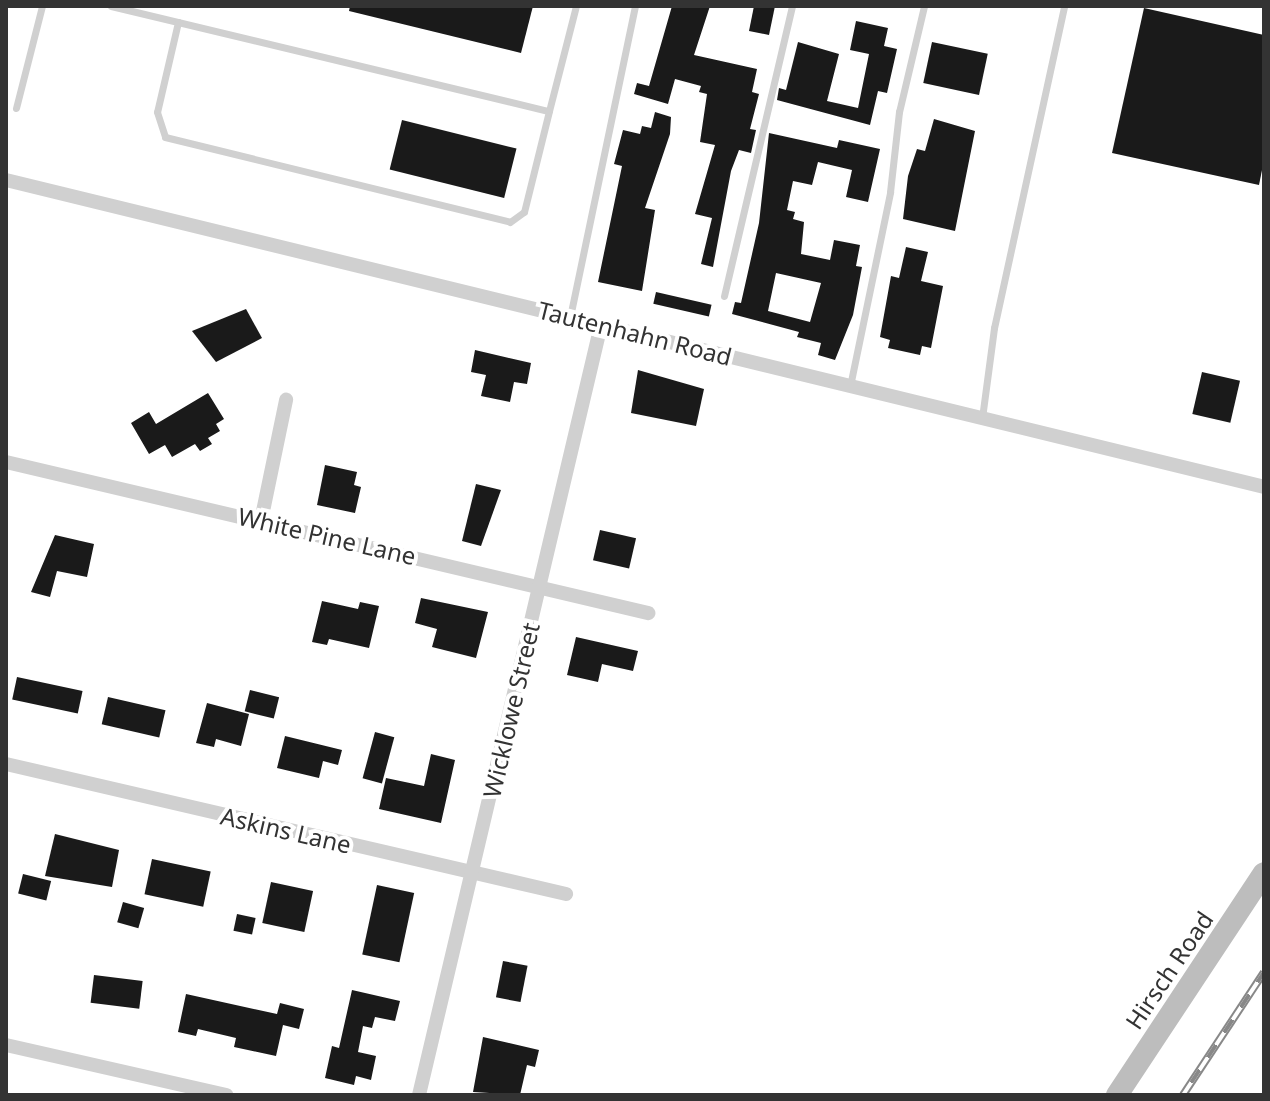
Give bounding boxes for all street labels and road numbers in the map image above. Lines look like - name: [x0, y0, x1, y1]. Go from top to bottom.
- street label: Tautenhahn Road: [535, 295, 735, 371]
- street label: White Pine Lane: [235, 502, 419, 570]
- street label: Wicklowe Street: [477, 620, 545, 800]
- street label: Askins Lane: [218, 801, 354, 859]
- street label: Hirsch Road: [1119, 906, 1219, 1034]

